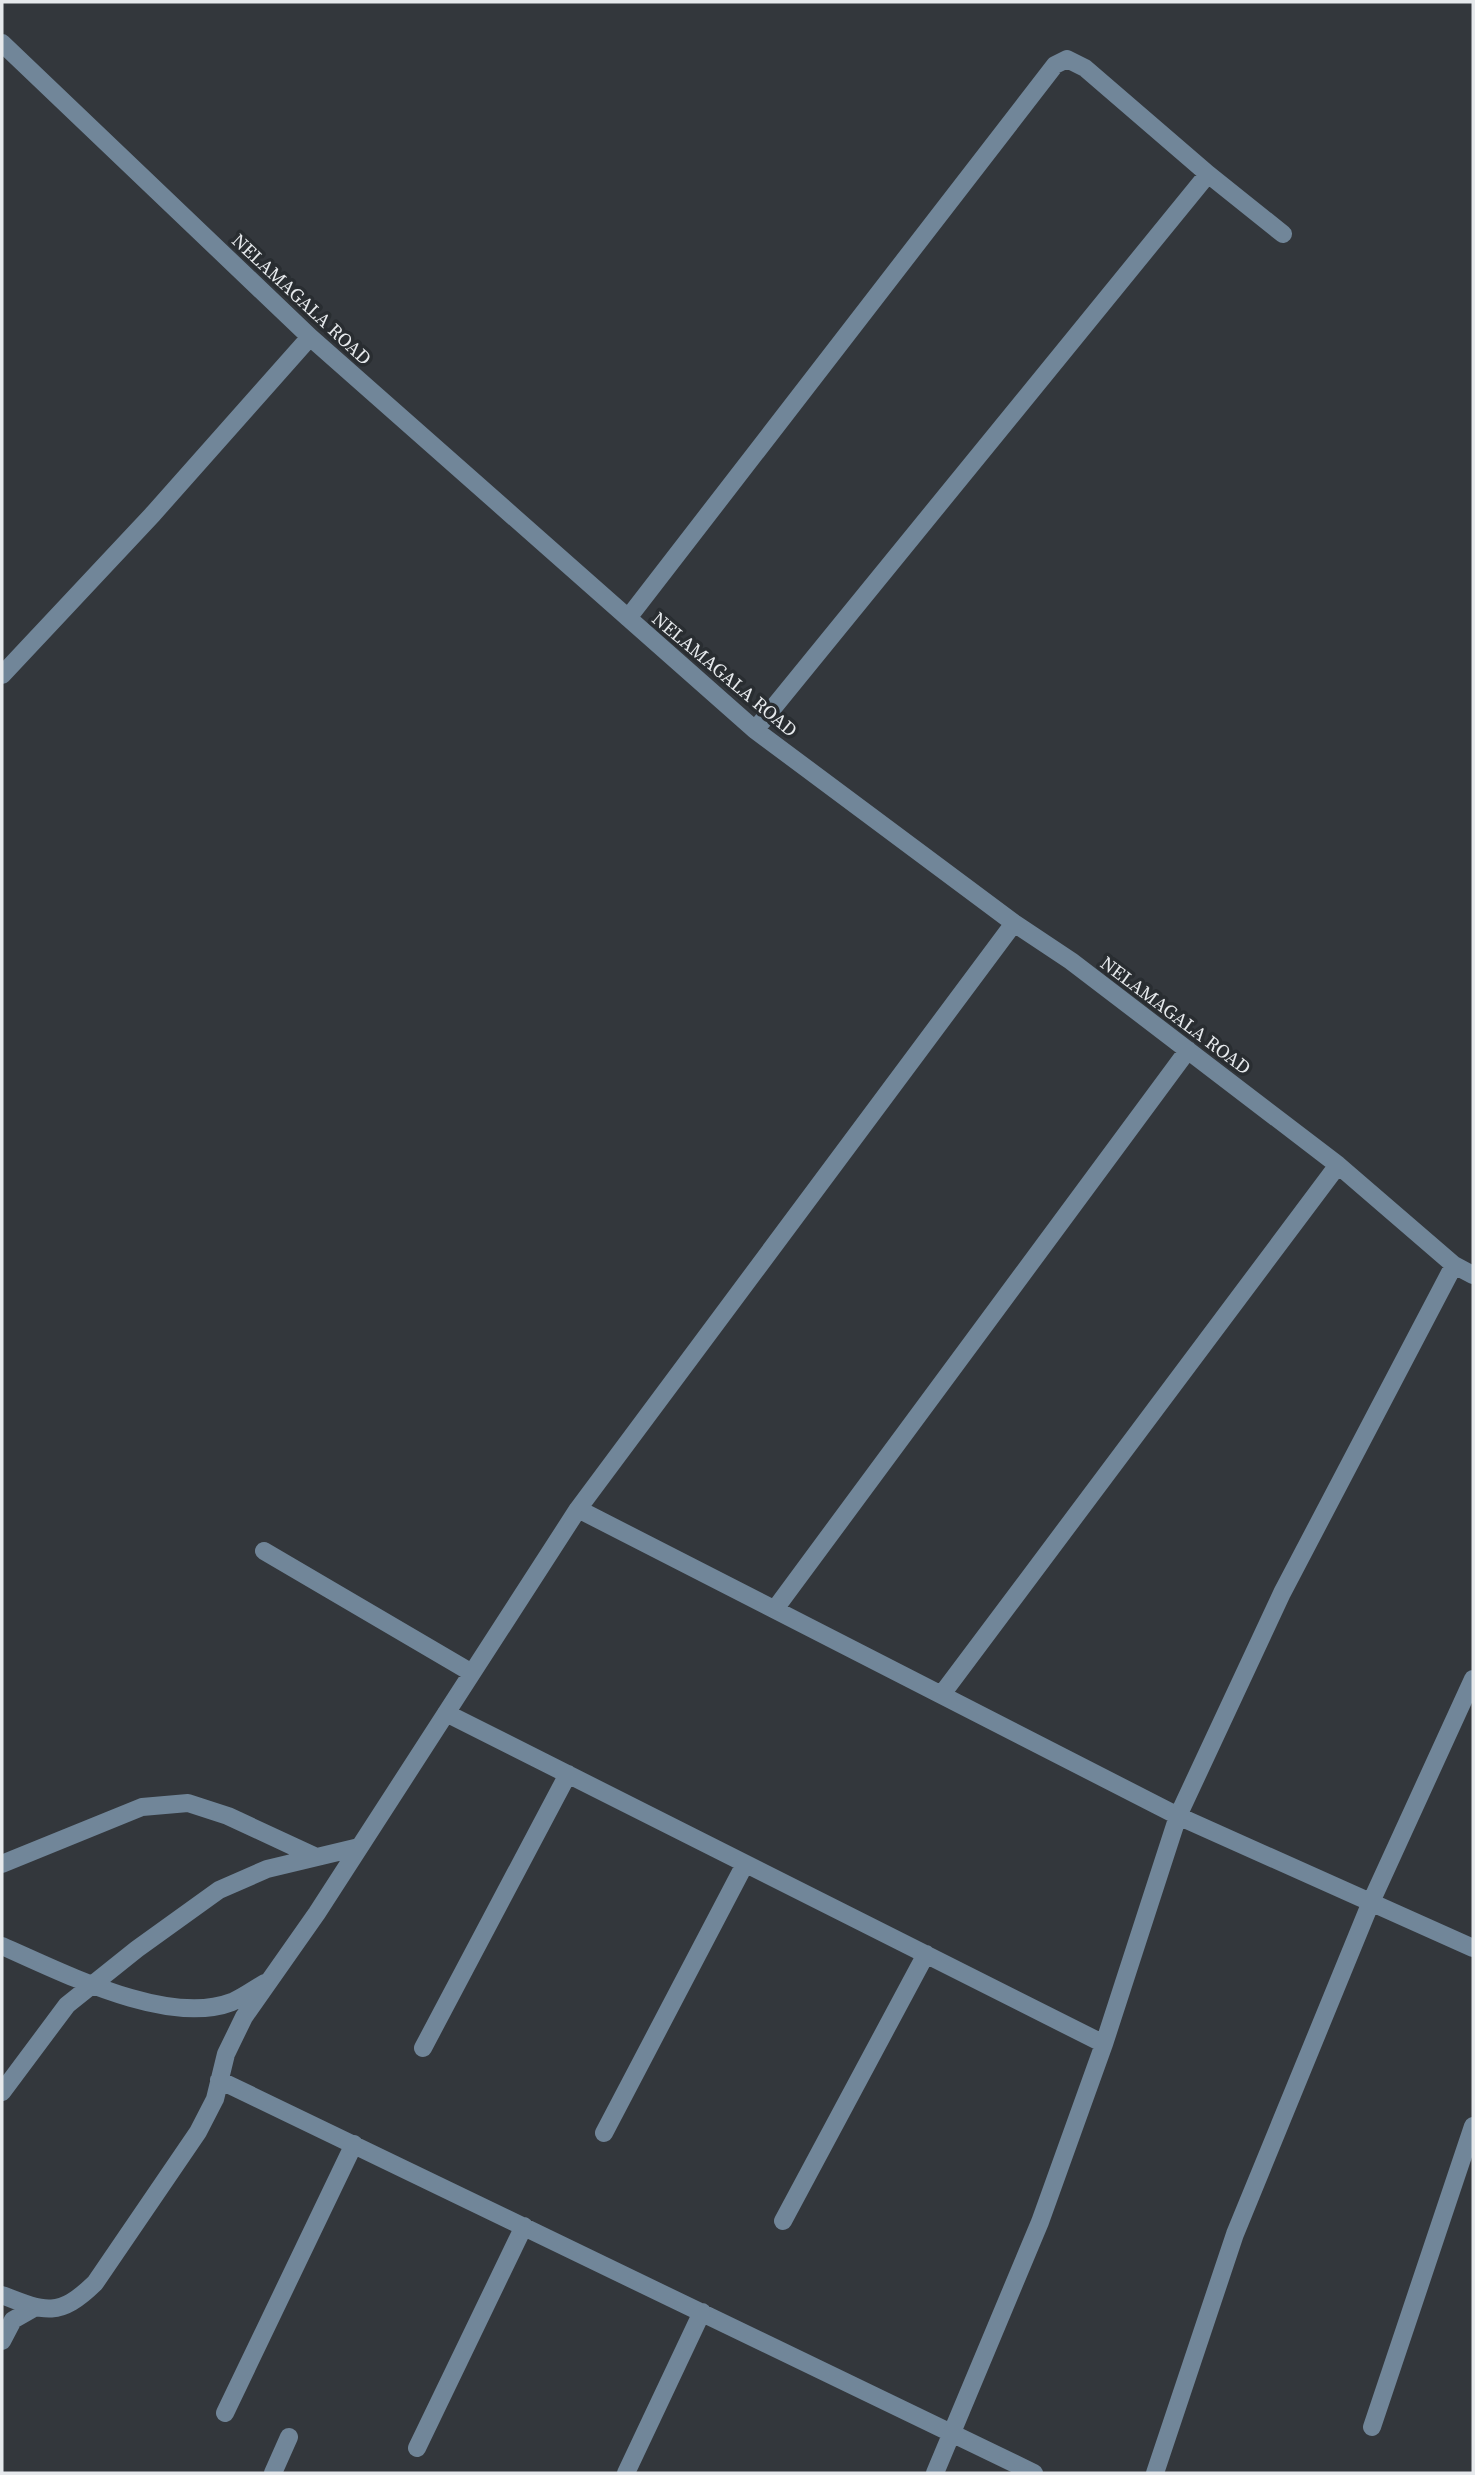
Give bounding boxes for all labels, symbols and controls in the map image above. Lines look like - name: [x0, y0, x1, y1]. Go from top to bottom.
- street label: NELAMAGALA ROAD: [227, 227, 377, 371]
- street label: NELAMAGALA ROAD: [647, 606, 803, 742]
- street label: NELAMAGALA ROAD: [1095, 950, 1257, 1080]

